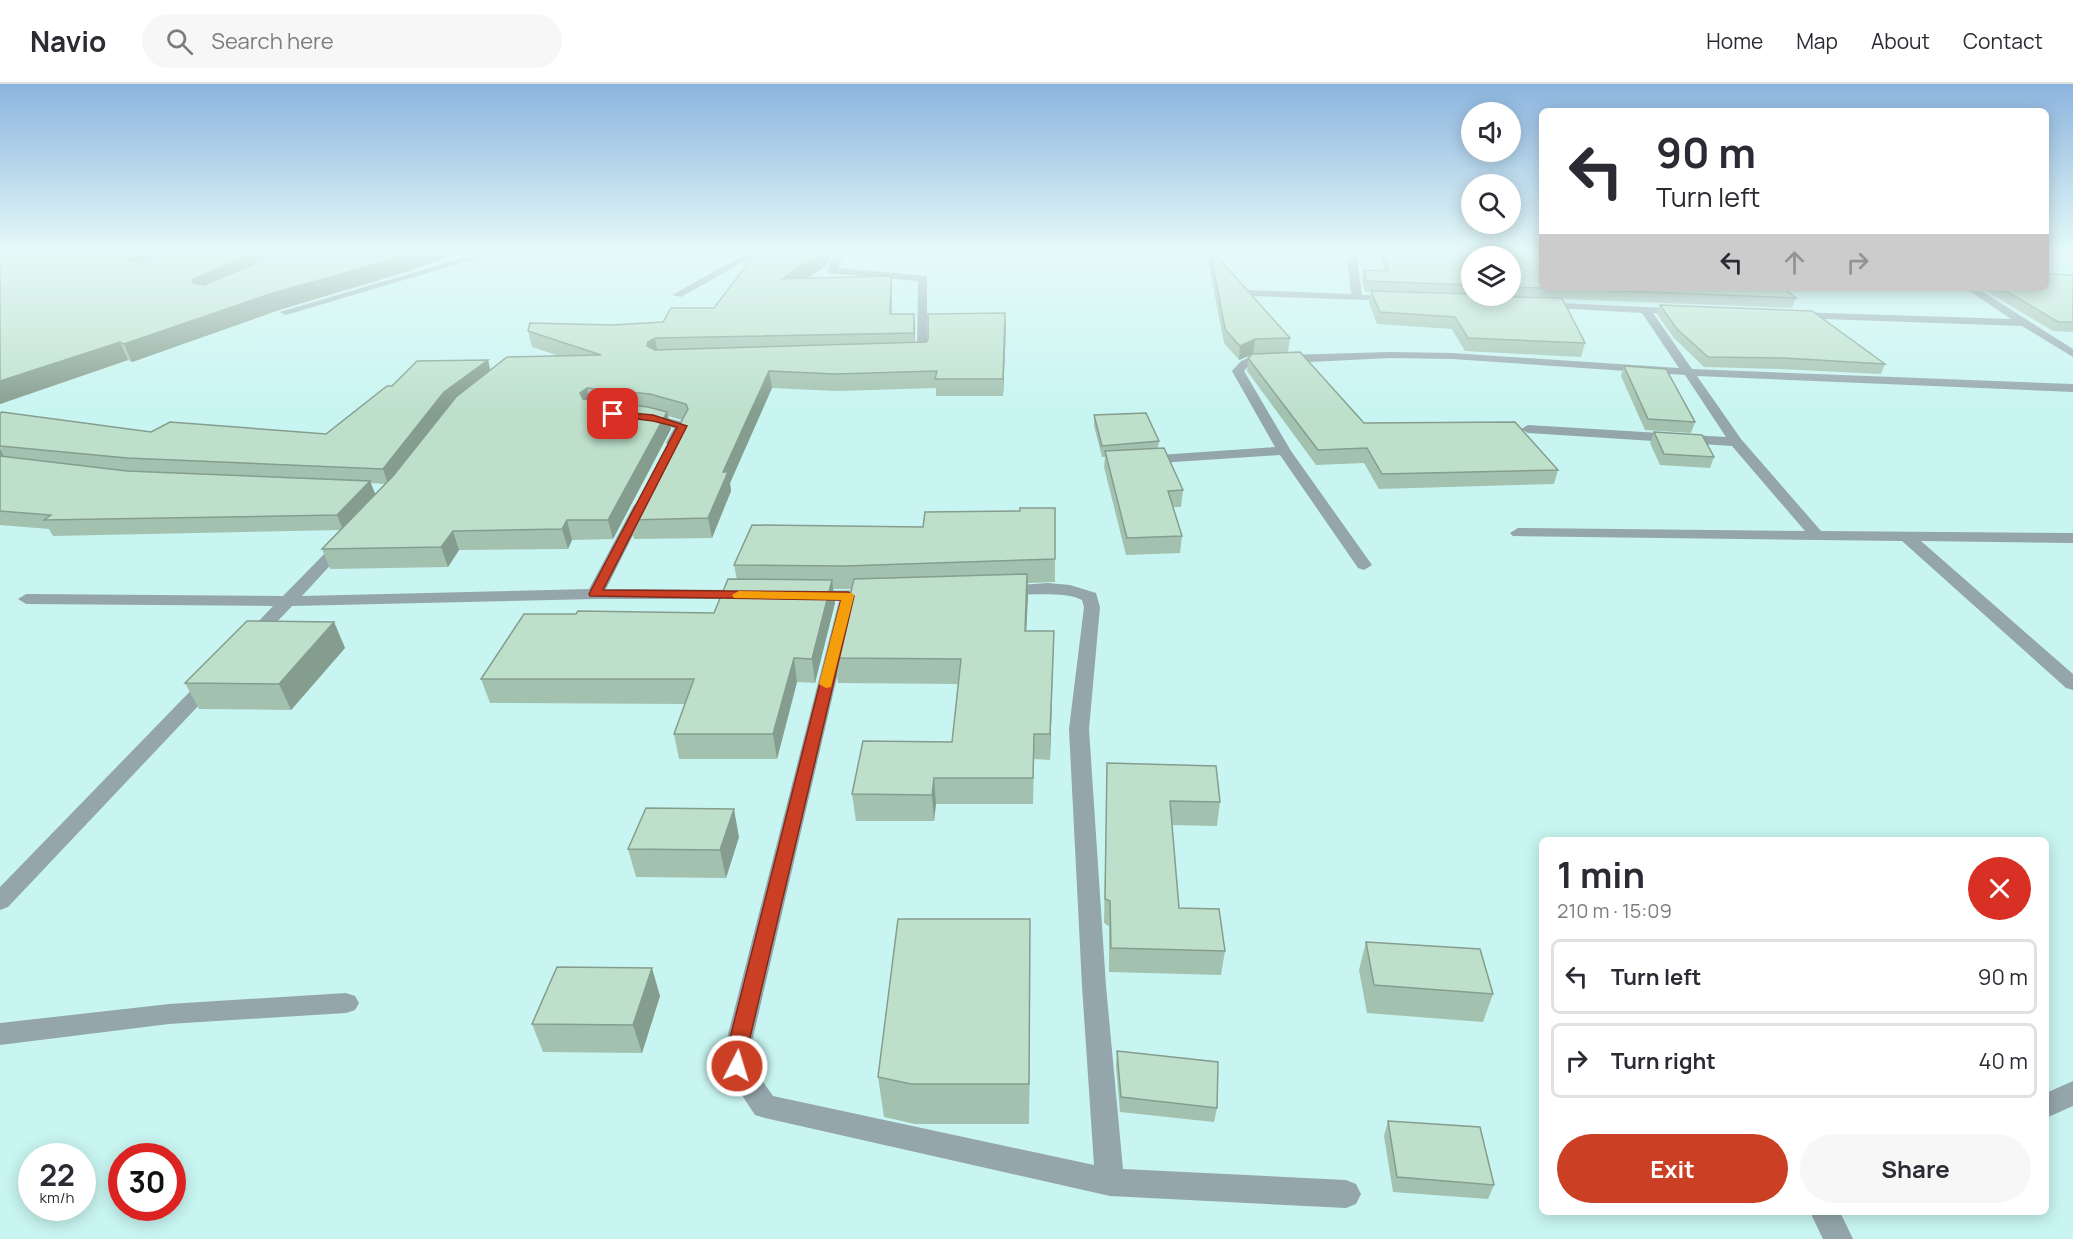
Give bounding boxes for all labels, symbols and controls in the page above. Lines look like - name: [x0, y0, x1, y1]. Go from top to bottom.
- search box: [142, 14, 562, 68]
- text: Navio: [30, 22, 106, 60]
- icon: search: [163, 25, 196, 58]
- text: Search here: [211, 26, 334, 56]
- text: Home: [1706, 27, 1763, 55]
- text: Map: [1796, 27, 1838, 55]
- text: About: [1871, 27, 1930, 55]
- text: Contact: [1963, 27, 2043, 55]
- map controls: [1461, 102, 1521, 306]
- button: sound: [1461, 102, 1521, 162]
- text: 90 m: [1656, 123, 1756, 181]
- icon: left: [1557, 132, 1635, 210]
- button: search: [1461, 174, 1521, 234]
- text: Turn left: [1656, 178, 1760, 215]
- button: layers: [1461, 246, 1521, 306]
- icon: left: [1715, 246, 1748, 279]
- icon: ahead: [1778, 246, 1811, 279]
- icon: right: [1841, 246, 1874, 279]
- pin: [587, 388, 638, 439]
- icon: arrive: [596, 397, 629, 430]
- text: 1 min: [1557, 850, 1645, 899]
- button: close: [1968, 857, 2031, 920]
- text: 210 m · 15:09: [1557, 897, 1672, 924]
- icon: left: [1560, 960, 1593, 993]
- text: Turn left: [1611, 962, 1701, 992]
- text: 90 m: [1978, 962, 2028, 992]
- position arrow: [705, 1034, 769, 1098]
- icon: right: [1560, 1044, 1593, 1077]
- text: Turn right: [1611, 1046, 1716, 1076]
- text: 40 m: [1979, 1046, 2028, 1076]
- button: Exit: [1557, 1134, 1788, 1203]
- button: Share: [1800, 1134, 2031, 1203]
- speed limit sign: 30: [108, 1143, 186, 1221]
- text: 22: [39, 1154, 75, 1195]
- text: km/h: [40, 1187, 74, 1208]

